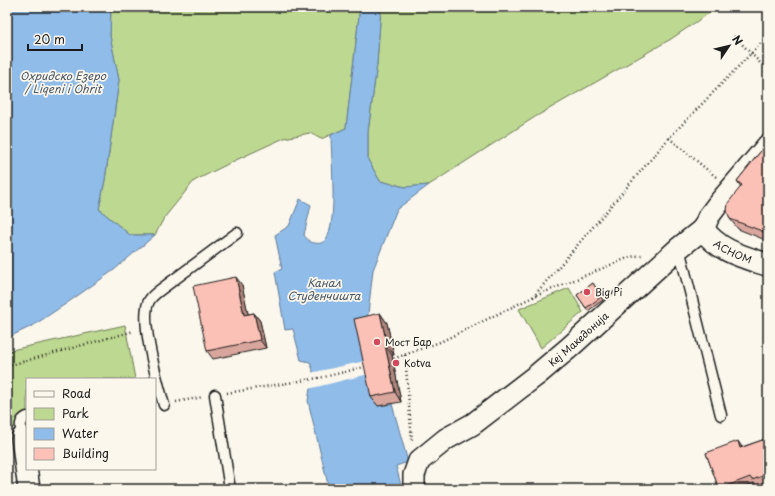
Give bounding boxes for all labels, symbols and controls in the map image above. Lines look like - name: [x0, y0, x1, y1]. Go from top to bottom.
- scale bar: [28, 26, 82, 52]
- north arrow: [709, 26, 749, 66]
- text: 20 m: [34, 30, 65, 48]
- text: N: [728, 32, 747, 49]
- water label: Охридско Езеро / Liqeni i Ohrit: [20, 67, 107, 97]
- street label: АСНОМ: [711, 235, 754, 266]
- water label: Канал Студенчишта: [288, 274, 362, 304]
- place label: Big Pi: [595, 284, 623, 299]
- marker: Big Pi: [582, 287, 592, 297]
- street label: Кеј Македонија: [545, 307, 612, 369]
- place label: Мост Бар: [385, 334, 432, 349]
- marker: Мост Бар: [372, 337, 382, 347]
- place label: Kotva: [404, 355, 432, 370]
- marker: Kotva: [391, 358, 401, 368]
- legend: [26, 378, 156, 470]
- text: Road: [62, 384, 91, 402]
- text: Park: [62, 404, 89, 422]
- text: Water: [62, 424, 99, 442]
- text: Building: [62, 444, 109, 462]

